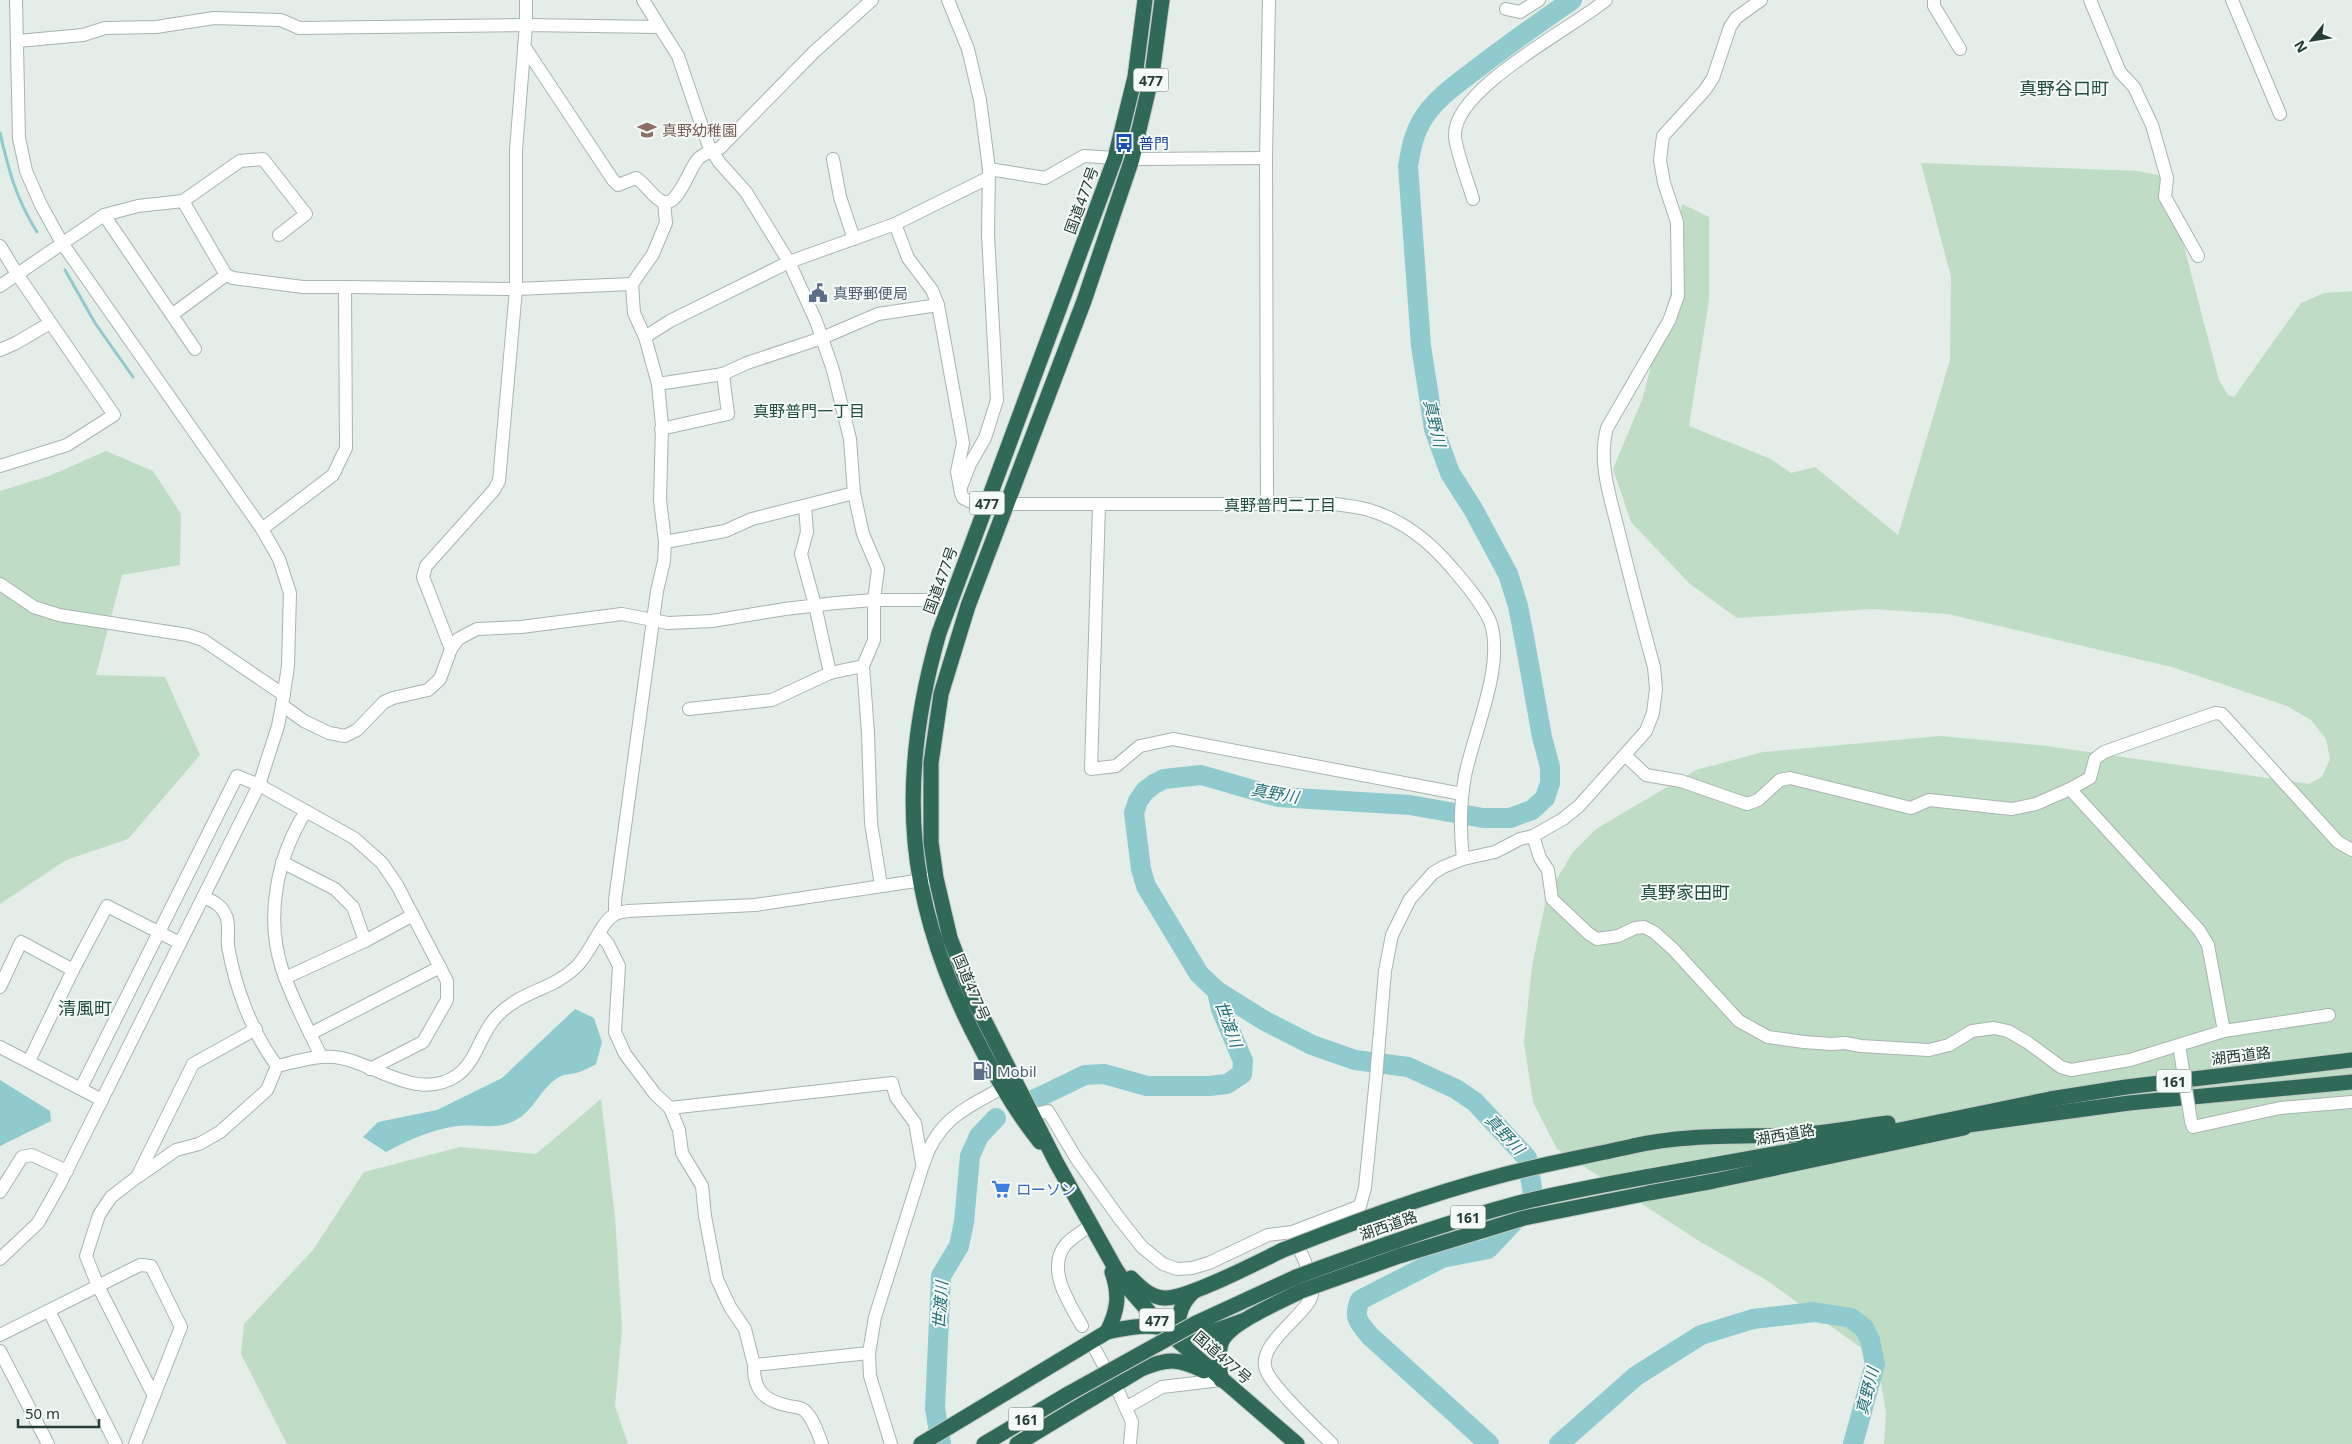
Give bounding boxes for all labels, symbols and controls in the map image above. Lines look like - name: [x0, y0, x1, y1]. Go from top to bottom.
- north arrow: [2287, 15, 2337, 65]
- text: N: [2289, 37, 2311, 56]
- road number: 477: [1134, 68, 1168, 92]
- district label: 真野谷口町: [2019, 76, 2109, 100]
- school or university icon: 真野幼稚園: [636, 119, 658, 141]
- place label: 真野幼稚園: [662, 120, 737, 140]
- bus stop icon: 普門: [1113, 132, 1135, 154]
- place label: 普門: [1139, 133, 1169, 153]
- street label: 国道477号: [1060, 163, 1102, 237]
- public building icon: 真野郵便局: [807, 282, 829, 304]
- place label: 真野郵便局: [833, 283, 908, 303]
- water label: 真野川: [1419, 397, 1452, 451]
- district label: 真野普門一丁目: [753, 400, 865, 422]
- road number: 477: [970, 492, 1004, 514]
- district label: 真野普門二丁目: [1224, 494, 1336, 516]
- street label: 国道477号: [919, 543, 961, 617]
- water label: 真野川: [1249, 778, 1303, 808]
- district label: 真野家田町: [1640, 880, 1730, 904]
- street label: 国道477号: [949, 951, 995, 1023]
- district label: 清風町: [58, 996, 112, 1020]
- water label: 世渡川: [1210, 998, 1248, 1052]
- street label: 湖西道路: [2210, 1041, 2272, 1069]
- fuel station icon: Mobil: [971, 1060, 993, 1082]
- place label: Mobil: [997, 1061, 1037, 1081]
- road number: 161: [2156, 1070, 2192, 1092]
- water label: 真野川: [1481, 1109, 1531, 1161]
- street label: 湖西道路: [1754, 1119, 1816, 1149]
- supermarket icon: ローソン: [990, 1178, 1012, 1200]
- place label: ローソン: [1016, 1179, 1076, 1199]
- street label: 湖西道路: [1356, 1206, 1420, 1244]
- road number: 161: [1450, 1206, 1486, 1228]
- water label: 世渡川: [927, 1278, 953, 1330]
- road number: 477: [1140, 1308, 1174, 1332]
- street label: 国道477号: [1190, 1326, 1256, 1388]
- water label: 真野川: [1851, 1363, 1884, 1417]
- scale bar: [18, 1396, 99, 1428]
- text: 50 m: [25, 1403, 60, 1423]
- road number: 161: [1008, 1408, 1044, 1430]

